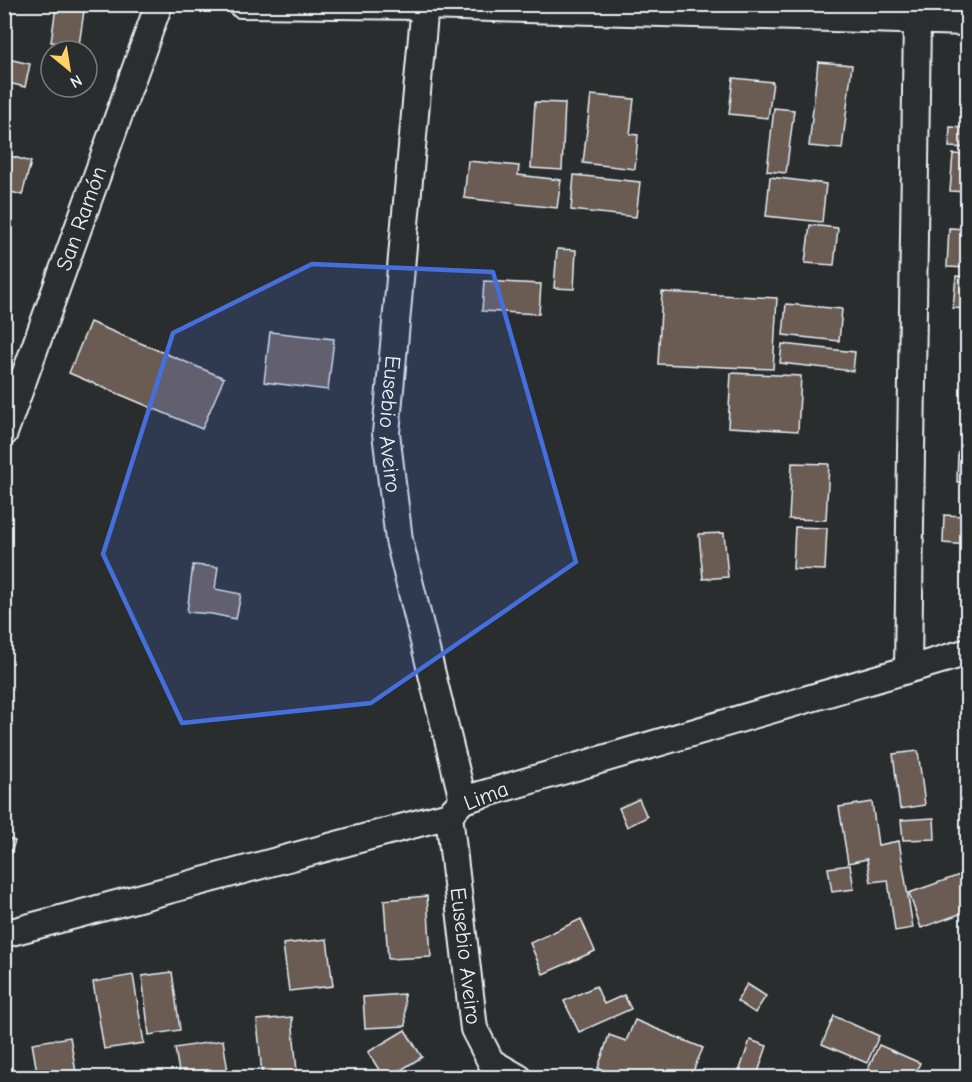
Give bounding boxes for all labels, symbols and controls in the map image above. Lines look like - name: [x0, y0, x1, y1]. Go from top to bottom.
- north arrow: [39, 39, 99, 99]
- text: N: [67, 71, 85, 92]
- street label: San Ramón: [51, 163, 112, 274]
- street label: Eusebio Aveiro: [373, 354, 406, 494]
- street label: Lima: [460, 776, 512, 816]
- street label: Eusebio Aveiro: [445, 886, 486, 1026]

